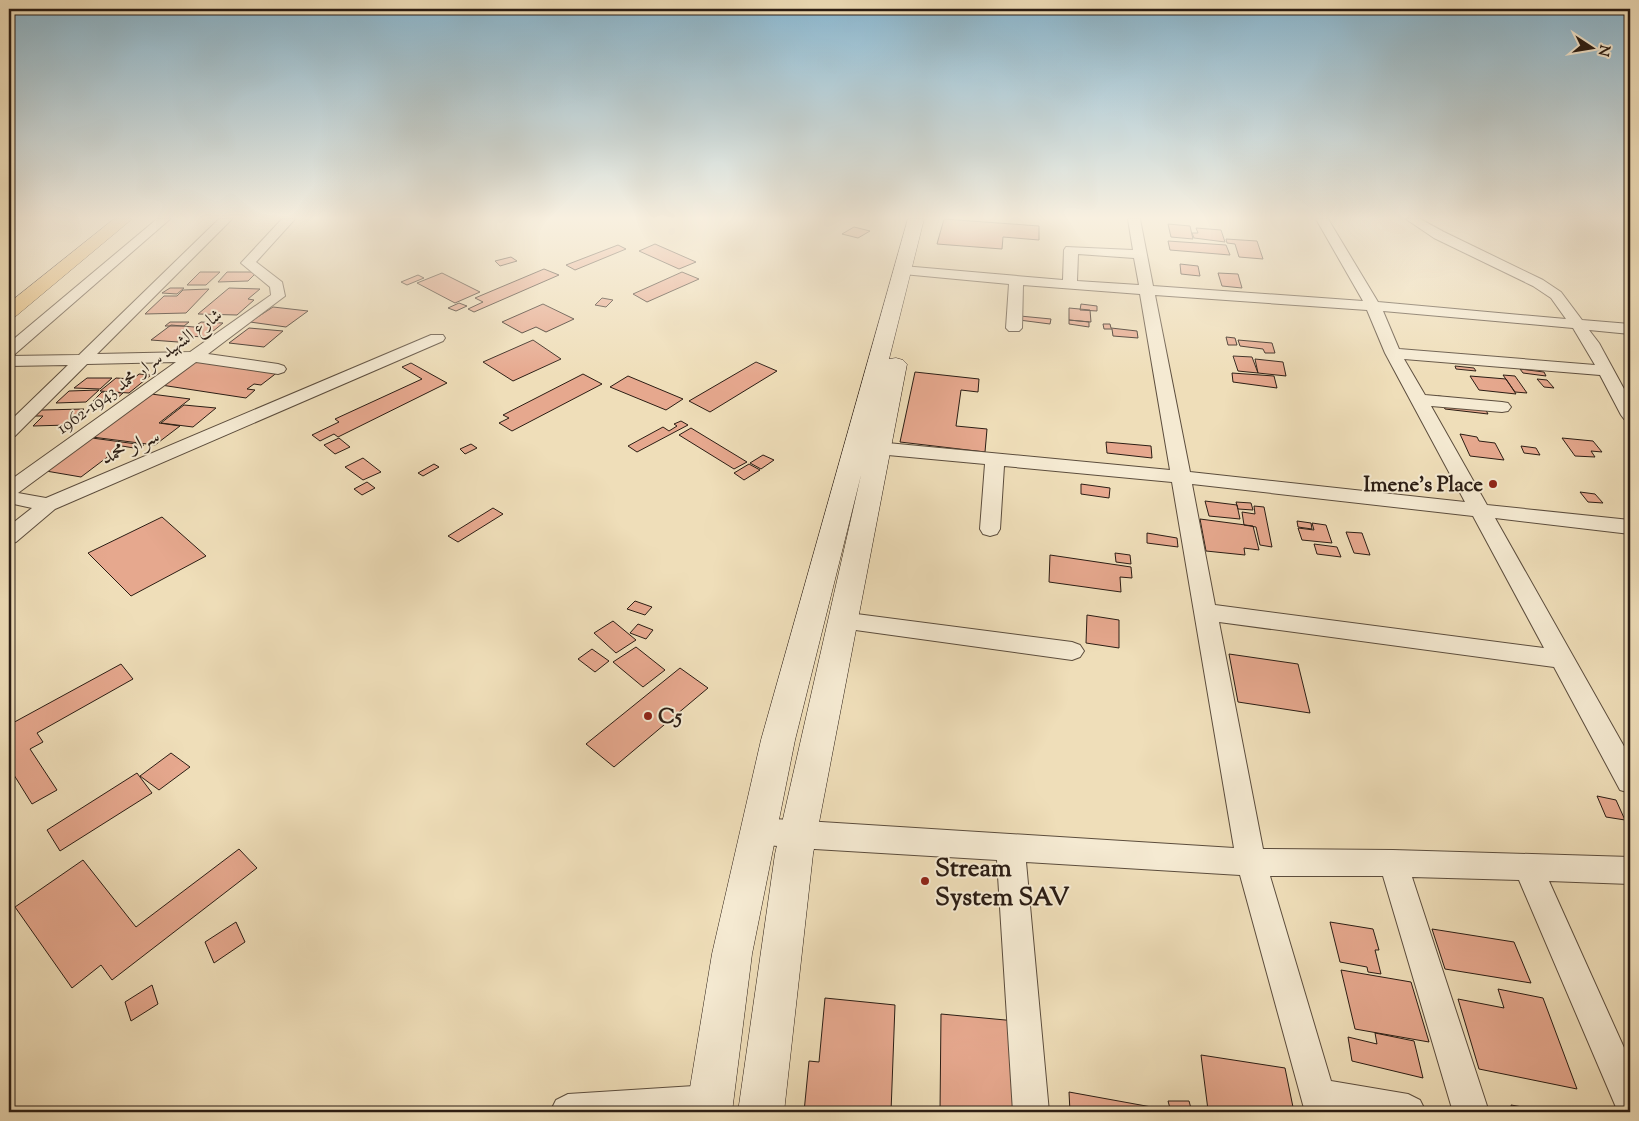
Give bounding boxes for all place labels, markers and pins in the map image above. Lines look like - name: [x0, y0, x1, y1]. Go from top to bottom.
- place label: Imene's Place: [1363, 471, 1483, 501]
- marker: Imene's Place: [1487, 478, 1499, 490]
- place label: C5: [658, 703, 683, 733]
- marker: C5: [642, 710, 654, 722]
- place label: Stream System SAV: [935, 852, 1070, 917]
- marker: Stream System SAV: [919, 875, 931, 887]

